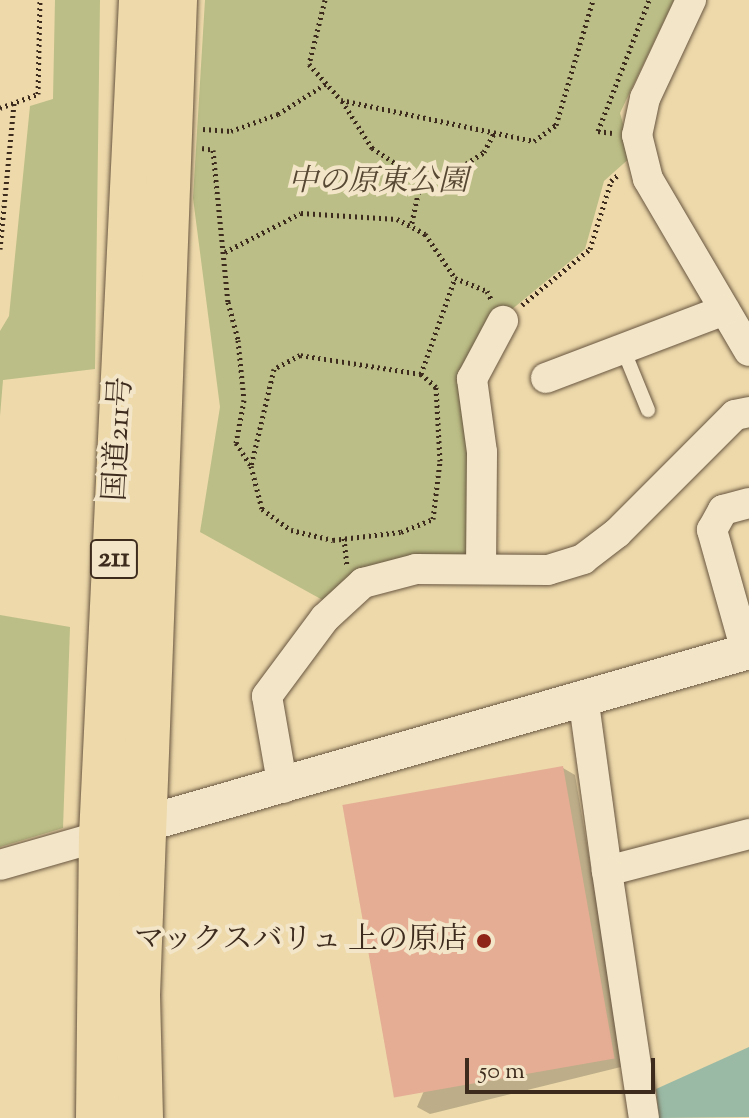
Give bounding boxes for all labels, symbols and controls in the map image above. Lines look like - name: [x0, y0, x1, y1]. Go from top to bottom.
- park label: 中の原東公園: [288, 165, 468, 201]
- street label: 国道211号: [99, 376, 141, 502]
- road number: 211: [88, 535, 140, 583]
- place label: マックスバリュ 上の原店: [132, 923, 468, 959]
- marker: マックスバリュ 上の原店: [475, 932, 493, 950]
- scale bar: [469, 1042, 659, 1092]
- text: 50 m: [479, 1055, 525, 1089]

